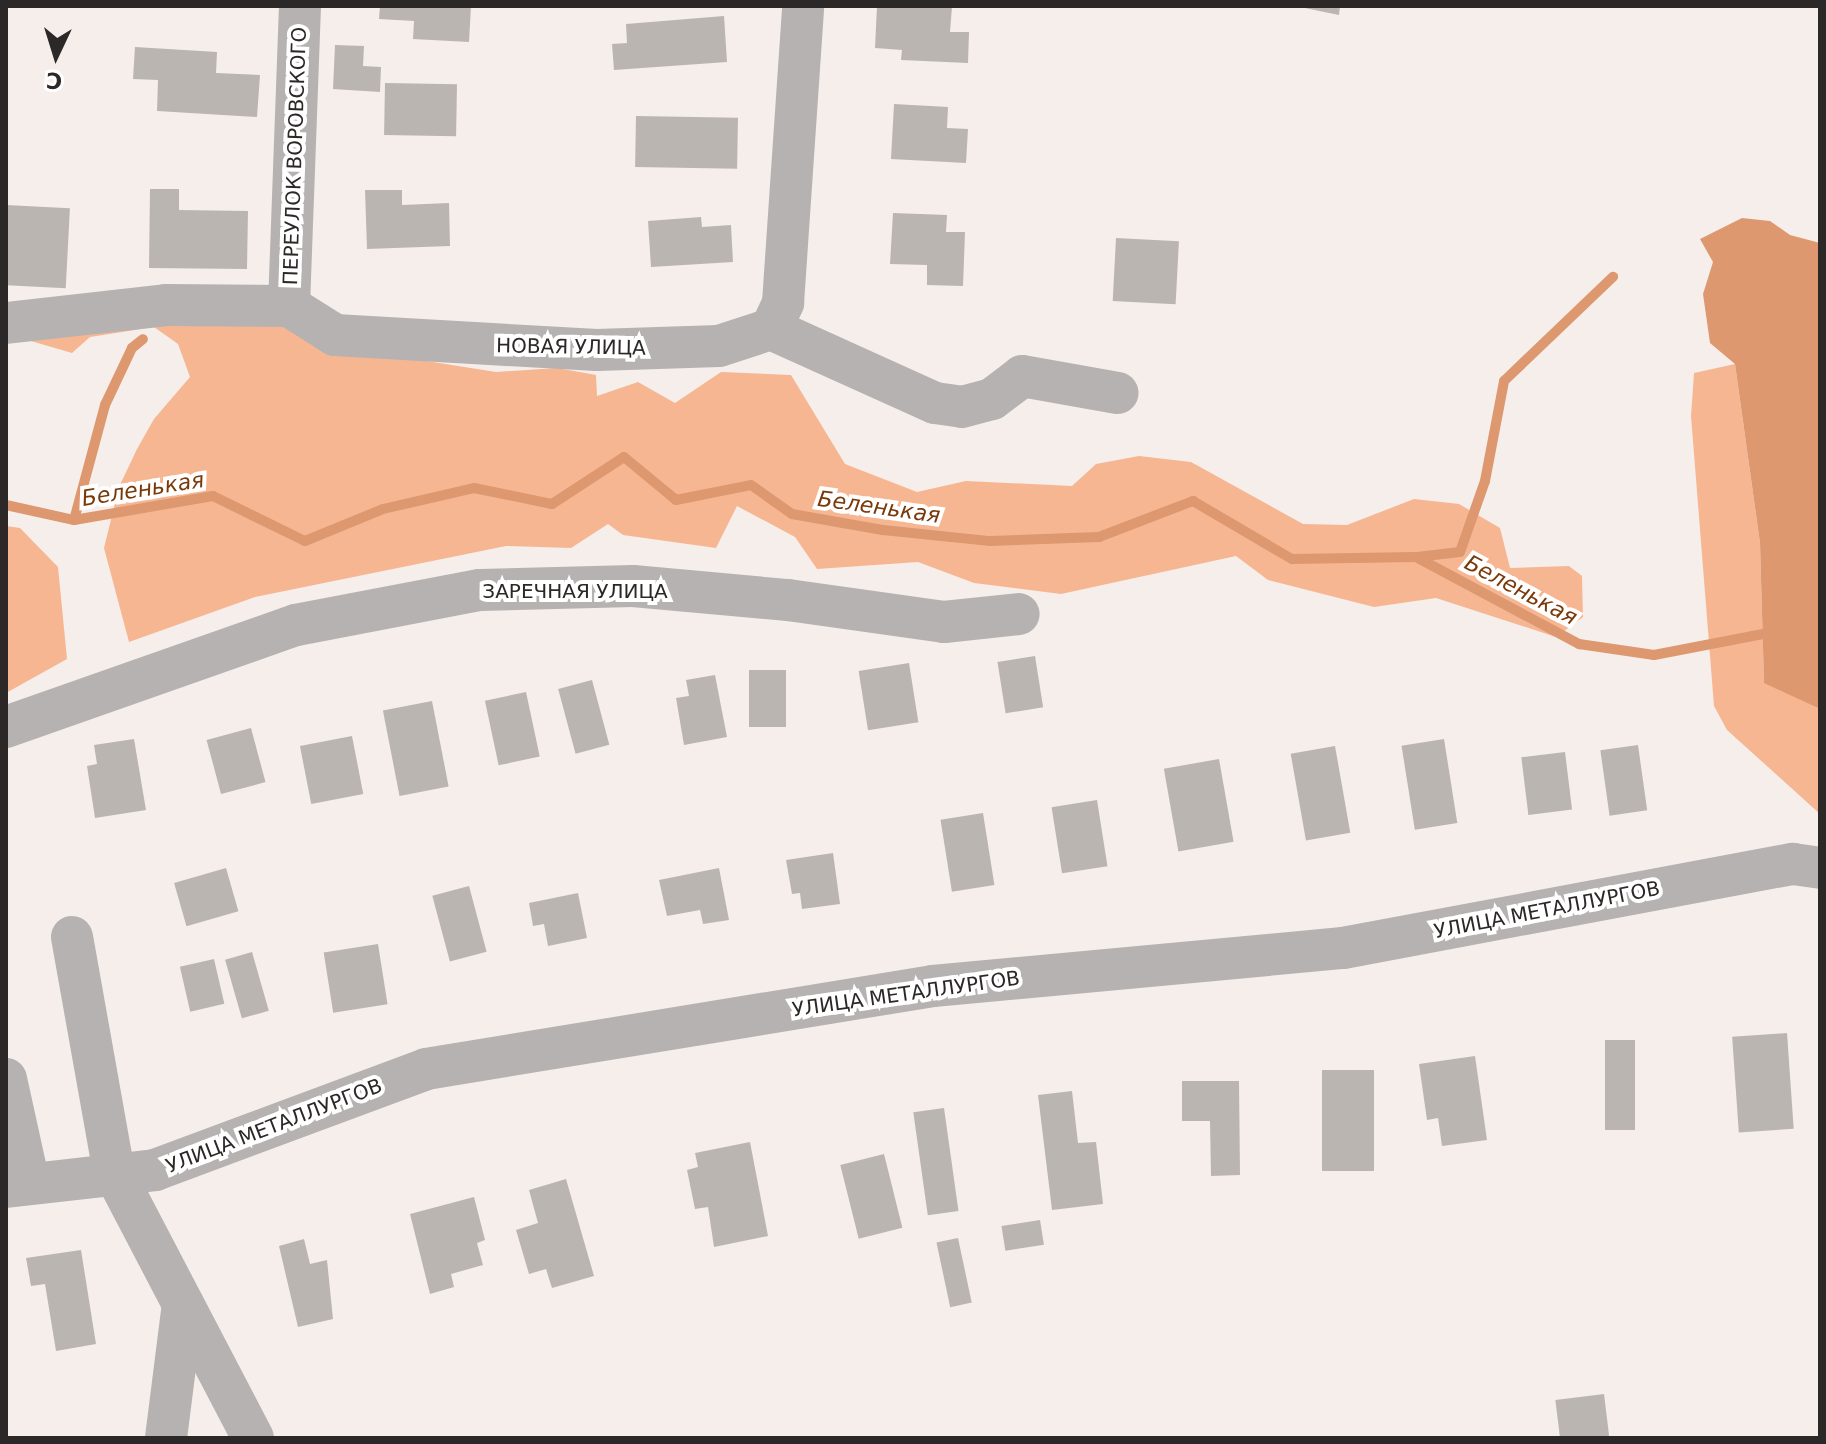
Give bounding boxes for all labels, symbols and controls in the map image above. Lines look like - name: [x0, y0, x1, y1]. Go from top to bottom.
- north arrow: [16, 16, 96, 96]
- street label: ПЕРЕУЛОК ВОРОВСКОГО: [278, 26, 312, 286]
- text: С: [45, 67, 63, 93]
- street label: НОВАЯ УЛИЦА: [496, 334, 646, 360]
- water label: Беленькая: [80, 466, 206, 512]
- water label: Беленькая: [816, 485, 942, 529]
- water label: Беленькая: [1460, 549, 1582, 631]
- street label: ЗАРЕЧНАЯ УЛИЦА: [482, 579, 668, 603]
- street label: УЛИЦА МЕТАЛЛУРГОВ: [1432, 876, 1662, 944]
- street label: УЛИЦА МЕТАЛЛУРГОВ: [791, 966, 1021, 1022]
- street label: УЛИЦА МЕТАЛЛУРГОВ: [163, 1074, 385, 1178]

